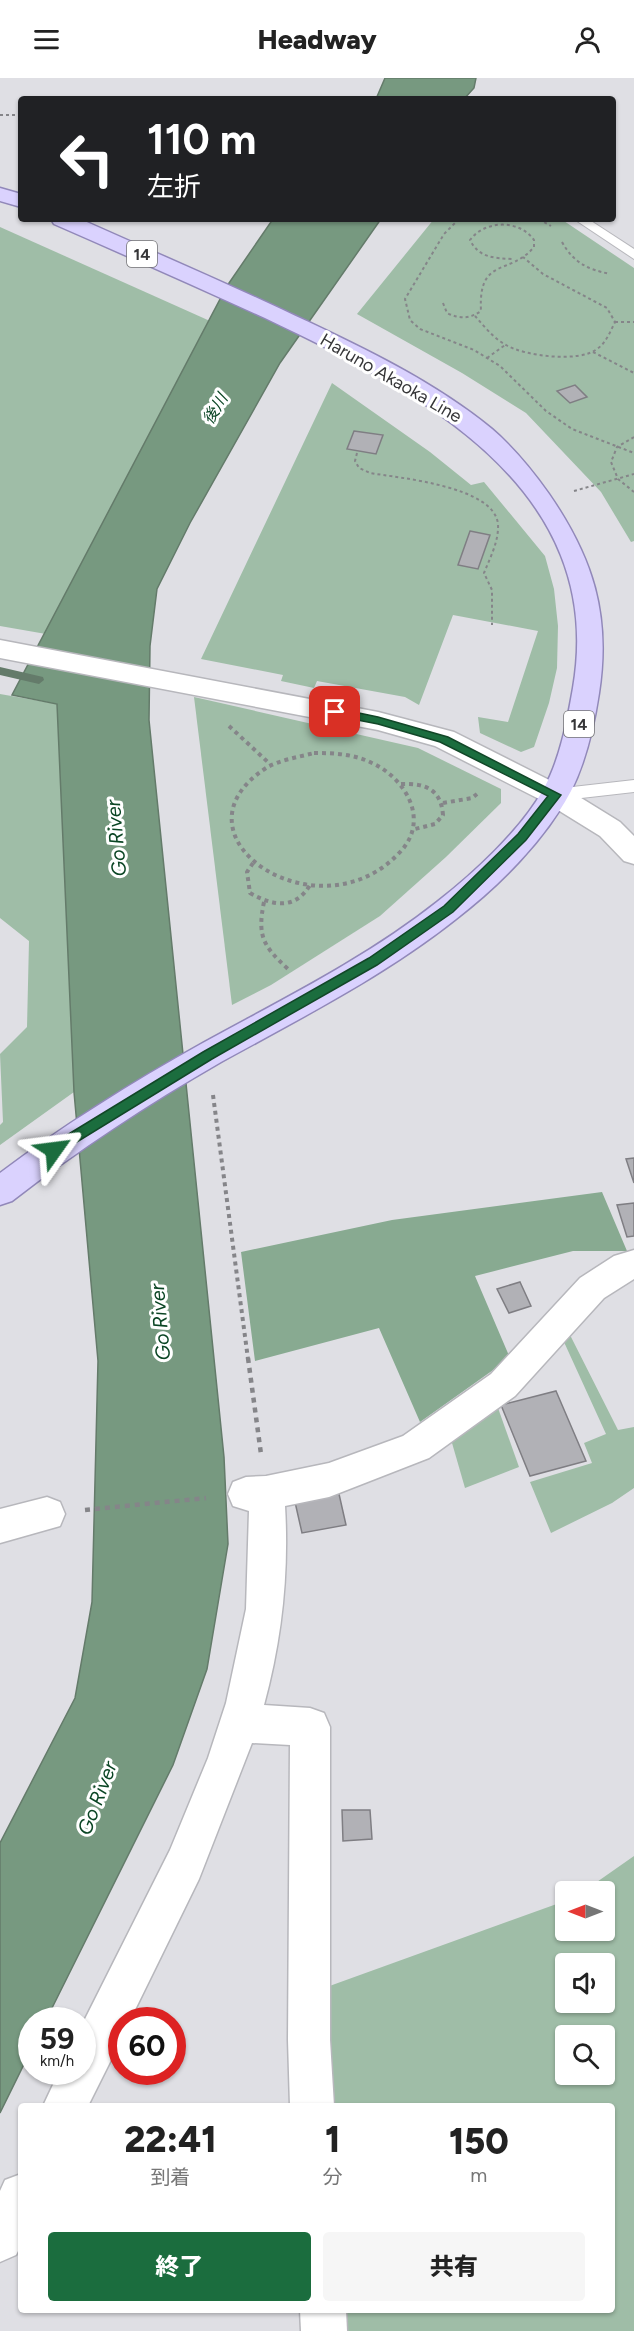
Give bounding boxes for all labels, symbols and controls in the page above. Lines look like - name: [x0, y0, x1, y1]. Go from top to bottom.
- icon: menu: [30, 23, 63, 56]
- text: Headway: [257, 23, 377, 56]
- icon: person: [571, 23, 604, 56]
- text: 110 m: [147, 114, 256, 165]
- icon: left: [48, 120, 126, 198]
- text: 左折: [147, 170, 201, 203]
- road number: 14: [127, 241, 157, 267]
- street label: Haruno Akaoka Line: [316, 329, 466, 428]
- water label: 後川: [199, 389, 232, 428]
- pin: [309, 686, 360, 737]
- icon: arrive: [318, 695, 351, 728]
- road number: 14: [564, 711, 594, 737]
- water label: Go River: [101, 797, 131, 877]
- position arrow: [22, 1118, 86, 1182]
- water label: Go River: [145, 1281, 175, 1361]
- water label: Go River: [72, 1757, 122, 1838]
- north arrow: [555, 1881, 615, 1941]
- map controls: [555, 1881, 615, 2085]
- button: sound: [555, 1953, 615, 2013]
- speed limit sign: 60: [108, 2007, 186, 2085]
- text: 59: [40, 2020, 74, 2057]
- button: search: [555, 2025, 615, 2085]
- text: km/h: [40, 2052, 74, 2070]
- text: 22:41: [124, 2118, 217, 2161]
- text: 1: [325, 2118, 340, 2161]
- text: 150: [449, 2120, 509, 2163]
- text: m: [470, 2163, 487, 2187]
- text: 到着: [150, 2165, 190, 2189]
- text: 分: [323, 2165, 343, 2189]
- button: 終了: [48, 2232, 311, 2301]
- button: 共有: [323, 2232, 585, 2301]

